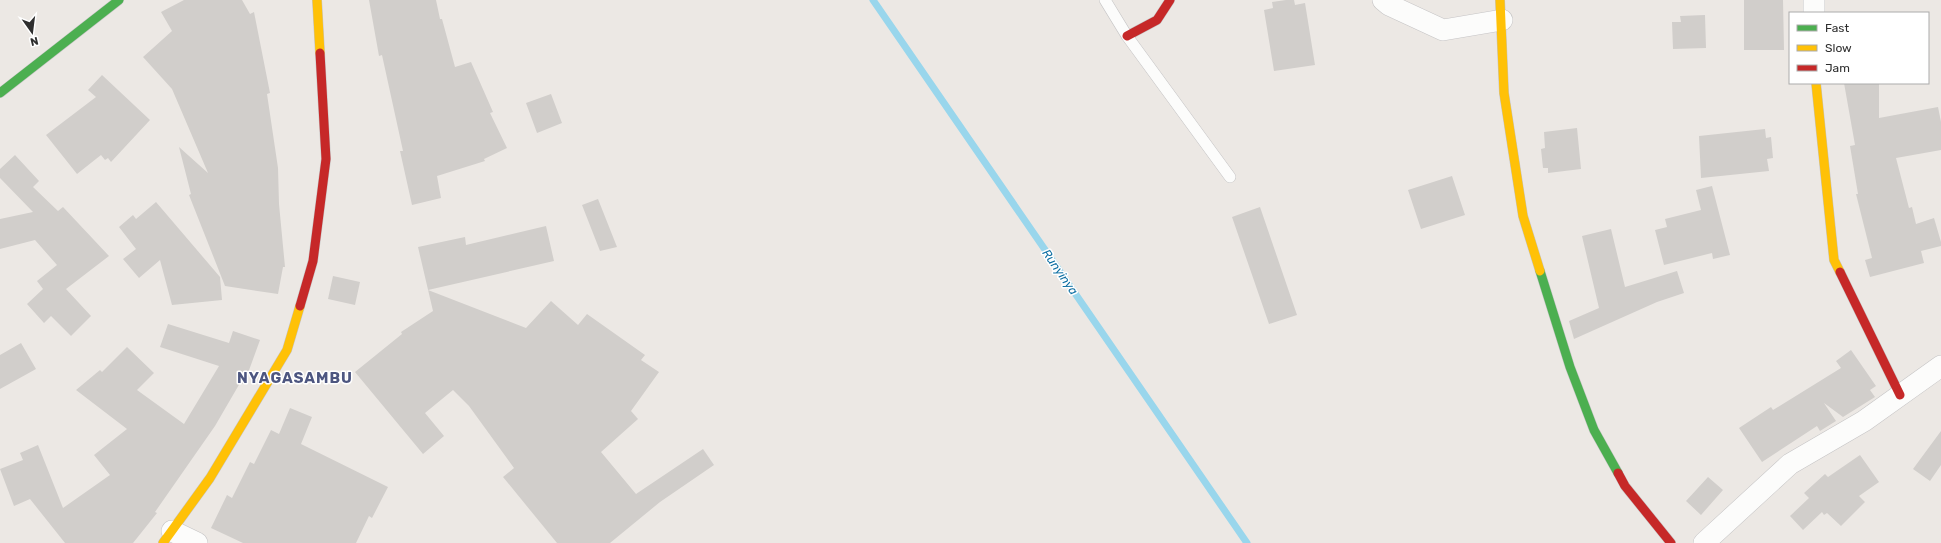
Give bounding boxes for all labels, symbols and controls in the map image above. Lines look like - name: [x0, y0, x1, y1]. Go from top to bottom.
- north arrow: [12, 12, 52, 52]
- legend: [1789, 12, 1929, 84]
- text: Fast: [1825, 21, 1849, 35]
- text: N: [29, 34, 40, 49]
- text: Slow: [1825, 41, 1852, 55]
- text: Jam: [1825, 61, 1850, 75]
- water label: Runyinya: [1039, 247, 1081, 297]
- district label: NYAGASAMBU: [237, 369, 353, 387]

